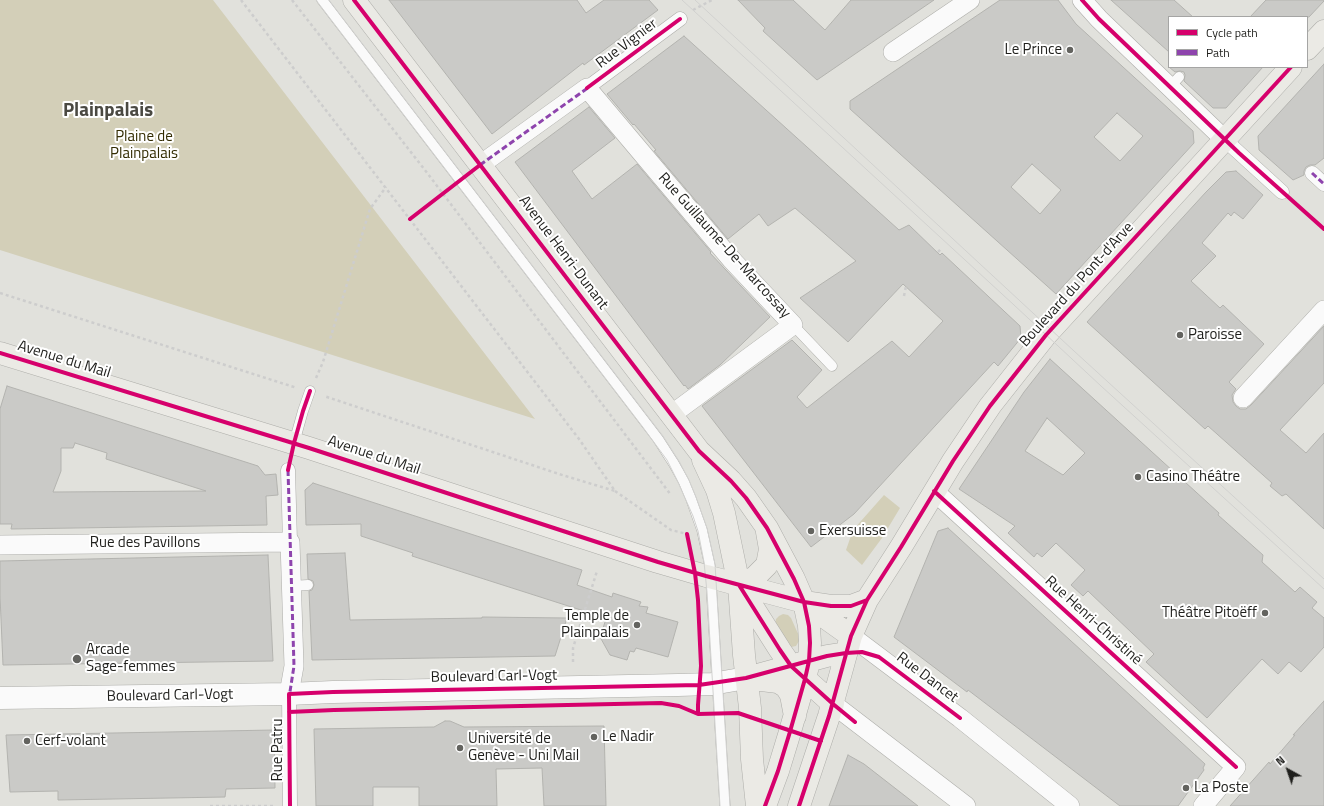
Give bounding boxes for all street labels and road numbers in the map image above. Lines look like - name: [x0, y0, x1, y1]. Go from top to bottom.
- street label: Rue Vignier: [593, 15, 661, 73]
- street label: Rue Guillaume-De-Marcossay: [654, 170, 794, 322]
- street label: Avenue Henri-Dunant: [514, 193, 612, 313]
- street label: Boulevard du Pont-d'Arve: [1016, 219, 1138, 351]
- street label: Avenue du Mail: [15, 337, 113, 383]
- street label: Avenue du Mail: [325, 433, 423, 479]
- street label: Rue des Pavillons: [90, 534, 200, 552]
- street label: Rue Henri-Christiné: [1041, 573, 1145, 669]
- street label: Rue Dancet: [893, 649, 961, 707]
- street label: Boulevard Carl-Vogt: [431, 667, 557, 687]
- street label: Boulevard Carl-Vogt: [107, 686, 233, 706]
- street label: Rue Patru: [269, 719, 287, 781]

